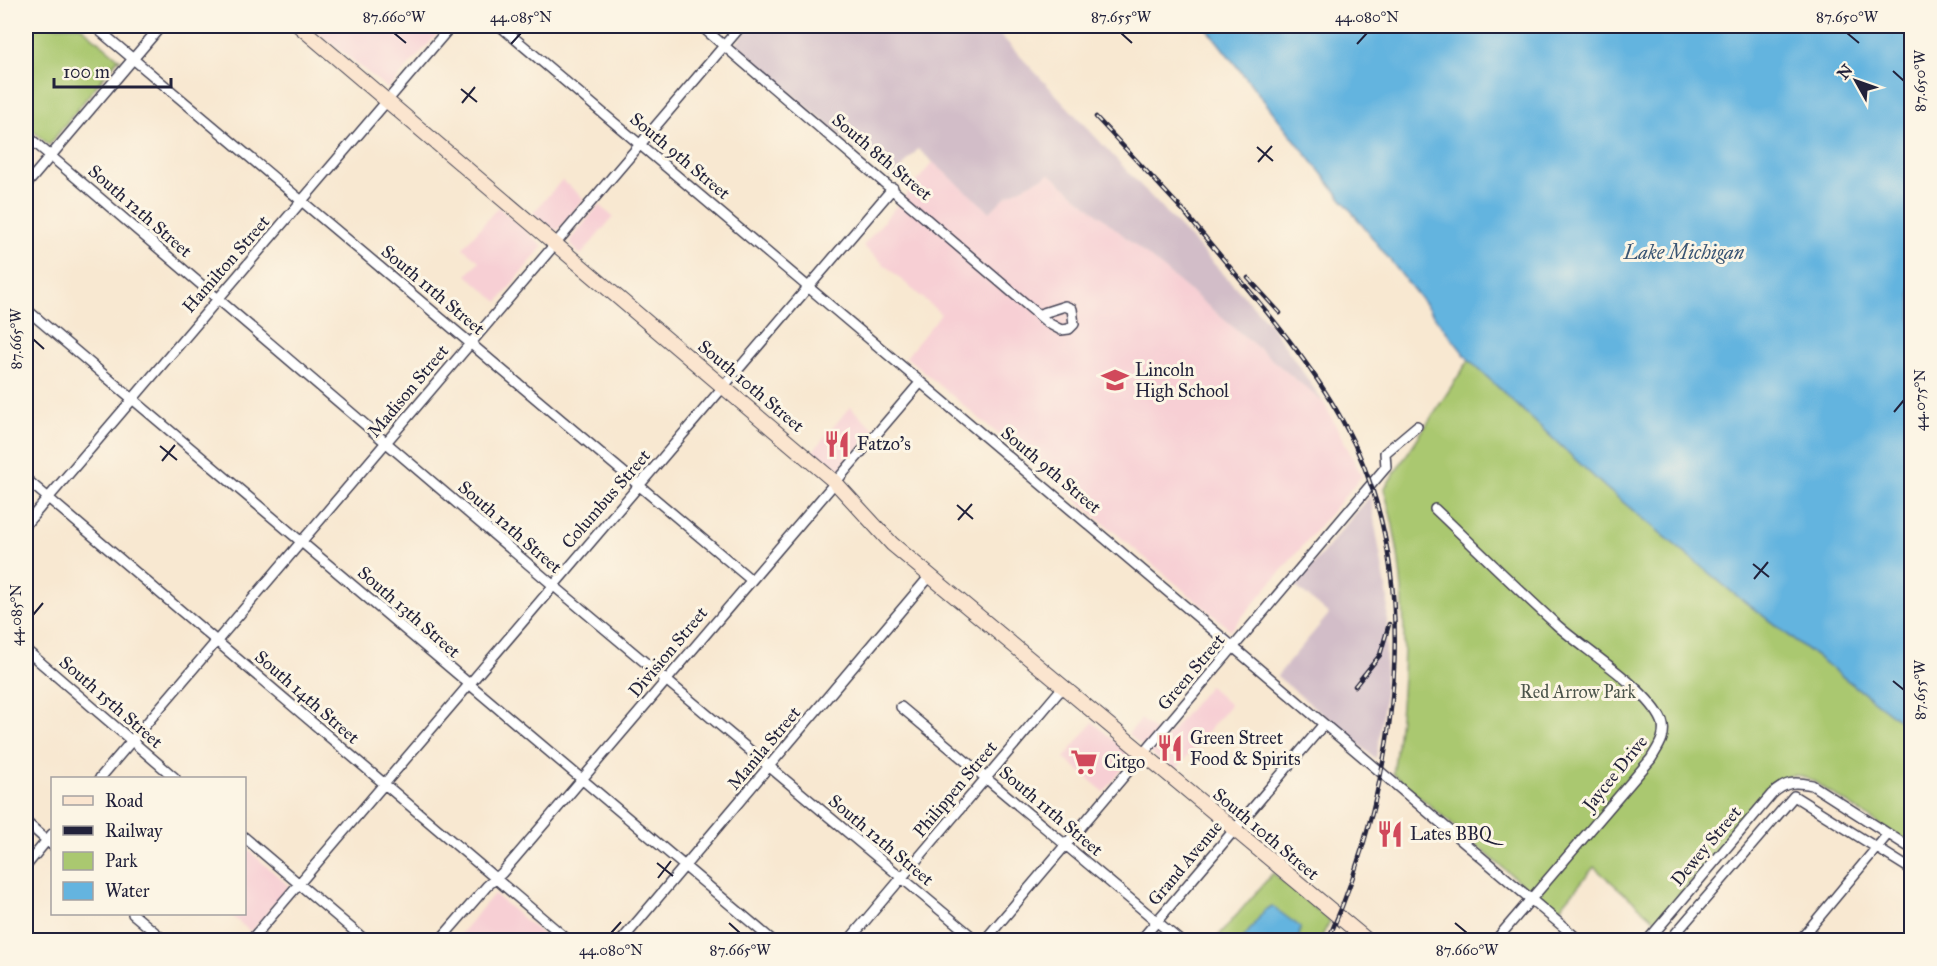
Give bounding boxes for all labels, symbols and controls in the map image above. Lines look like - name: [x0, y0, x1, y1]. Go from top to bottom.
- text: 87.660°W: [363, 8, 426, 26]
- text: 44.085°N: [490, 8, 552, 26]
- text: 87.655°W: [1091, 8, 1152, 26]
- text: 44.080°N: [1335, 8, 1399, 26]
- text: 87.650°W: [1816, 8, 1879, 26]
- text: 87.650°W: [1911, 49, 1929, 112]
- scale bar: [54, 51, 171, 89]
- north arrow: [1826, 51, 1886, 111]
- text: N: [1833, 60, 1857, 83]
- text: 100 m: [63, 61, 110, 83]
- street label: South 9th Street: [625, 108, 735, 205]
- street label: South 8th Street: [827, 109, 937, 206]
- street label: South 12th Street: [84, 160, 197, 262]
- street label: Hamilton Street: [178, 210, 275, 317]
- street label: South 11th Street: [377, 240, 490, 340]
- water label: Lake Michigan: [1623, 240, 1745, 264]
- text: 87.665°W: [7, 308, 25, 369]
- street label: South 10th Street: [693, 335, 809, 437]
- street label: Madison Street: [363, 340, 454, 442]
- place label: Lincoln High School: [1135, 359, 1229, 403]
- school or university icon: Lincoln High School: [1100, 365, 1130, 395]
- text: 44.075°N: [1911, 369, 1929, 431]
- street label: South 9th Street: [996, 422, 1106, 519]
- restaurant icon: Fatzo's: [822, 429, 852, 459]
- place label: Fatzo's: [857, 433, 911, 455]
- street label: Columbus Street: [557, 444, 655, 553]
- street label: South 12th Street: [454, 476, 567, 578]
- street label: South 13th Street: [353, 561, 465, 663]
- text: 44.085°N: [7, 584, 25, 646]
- street label: Division Street: [624, 602, 713, 702]
- street label: Green Street: [1153, 629, 1230, 715]
- street label: South 14th Street: [250, 646, 364, 749]
- street label: South 15th Street: [55, 651, 168, 753]
- text: 87.655°W: [1911, 659, 1929, 720]
- park label: Red Arrow Park: [1520, 681, 1637, 703]
- street label: Manila Street: [723, 701, 806, 794]
- place label: Green Street Food & Spirits: [1190, 727, 1301, 770]
- street label: Jaycee Drive: [1577, 731, 1653, 817]
- restaurant icon: Green Street Food & Spirits: [1155, 733, 1185, 763]
- street label: Philippen Street: [908, 736, 1002, 842]
- supermarket icon: Citgo: [1069, 747, 1099, 777]
- place label: Citgo: [1104, 751, 1145, 774]
- street label: South 11th Street: [995, 761, 1108, 861]
- legend: [51, 777, 246, 915]
- street label: South 10th Street: [1208, 783, 1324, 885]
- text: Road: [105, 790, 143, 812]
- street label: South 12th Street: [824, 790, 938, 891]
- street label: Dewey Street: [1666, 801, 1746, 891]
- street label: Grand Avenue: [1143, 816, 1227, 910]
- restaurant icon: Lates BBQ: [1375, 819, 1405, 849]
- text: Railway: [105, 820, 163, 842]
- place label: Lates BBQ: [1410, 823, 1504, 845]
- text: Park: [105, 850, 138, 872]
- text: Water: [105, 880, 150, 902]
- text: 44.080°N: [579, 941, 643, 959]
- text: 87.665°W: [710, 941, 771, 959]
- text: 87.660°W: [1436, 941, 1499, 959]

